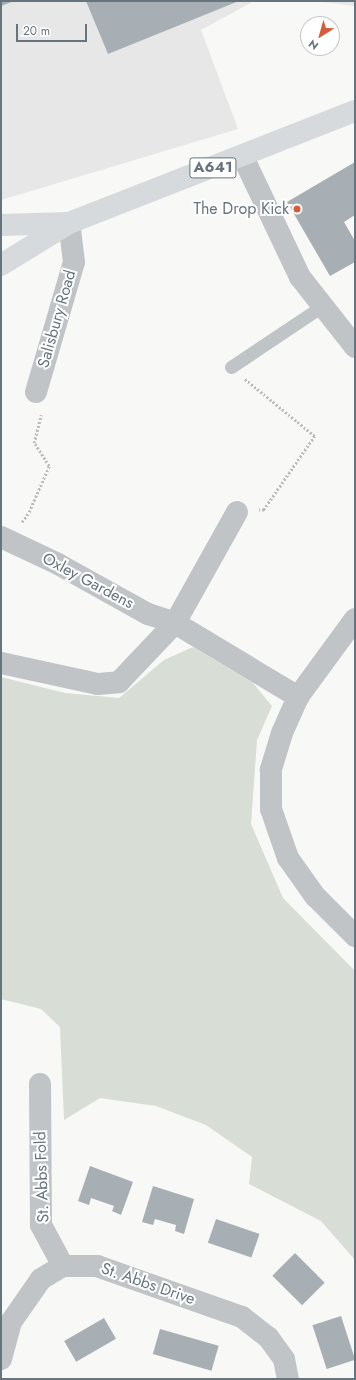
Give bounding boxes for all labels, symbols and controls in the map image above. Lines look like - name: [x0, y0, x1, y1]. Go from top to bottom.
- scale bar: [18, 16, 89, 42]
- north arrow: [300, 16, 340, 56]
- text: 20 m: [23, 22, 50, 40]
- text: N: [305, 36, 322, 54]
- road number: A641: [189, 155, 237, 181]
- place label: The Drop Kick: [193, 199, 289, 219]
- marker: The Drop Kick: [292, 204, 302, 214]
- street label: Salisbury Road: [34, 268, 80, 370]
- street label: Oxley Gardens: [39, 549, 137, 613]
- street label: St. Abbs Fold: [31, 1131, 53, 1223]
- street label: St. Abbs Drive: [99, 1259, 197, 1309]

